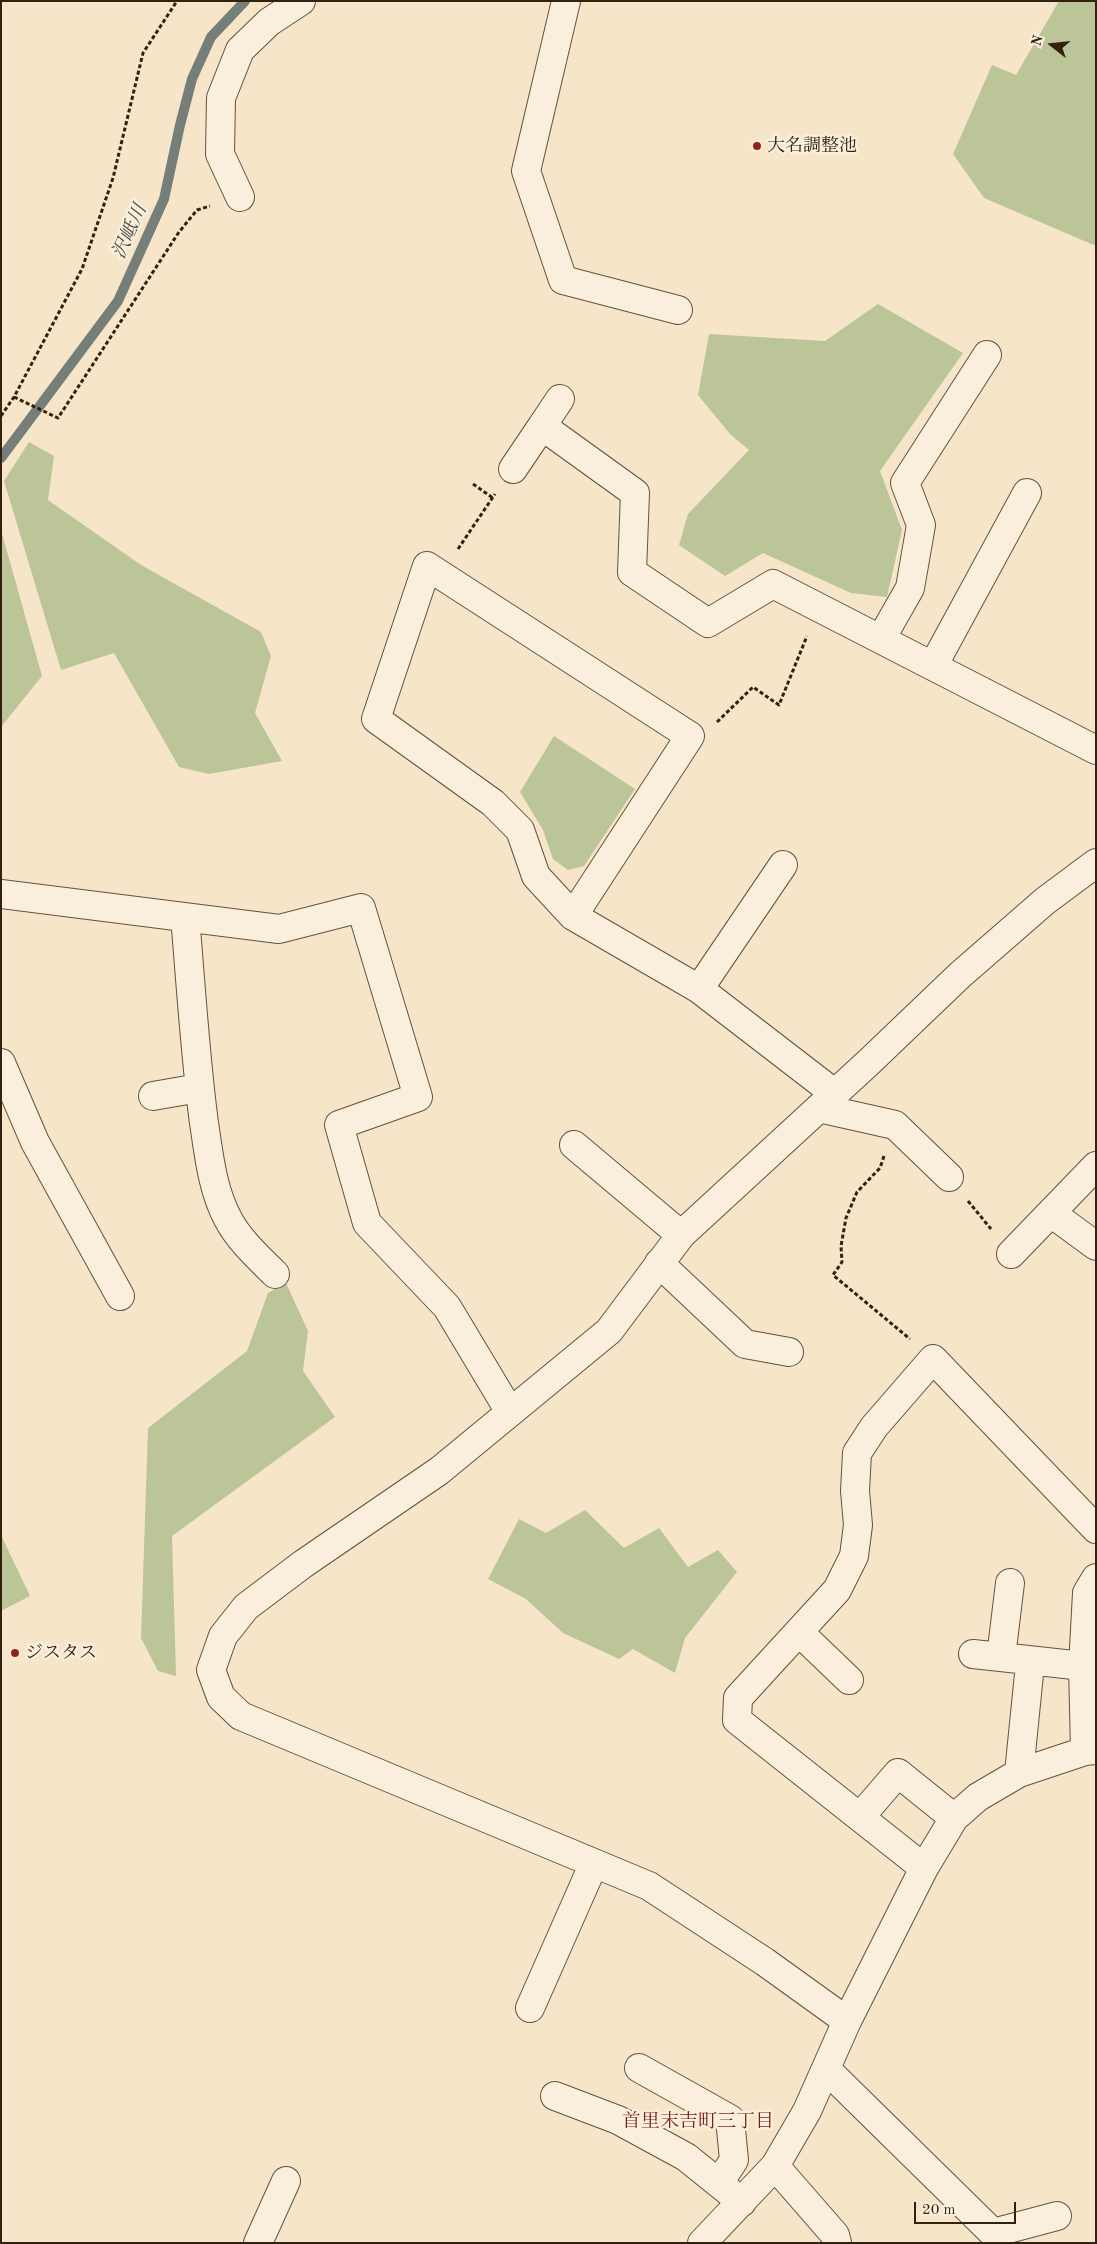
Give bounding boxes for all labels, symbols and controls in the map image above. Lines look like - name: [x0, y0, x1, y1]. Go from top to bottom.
- north arrow: [1027, 20, 1077, 70]
- text: N: [1029, 34, 1046, 48]
- place label: 大名調整池: [767, 135, 857, 157]
- marker: 大名調整池: [751, 140, 763, 152]
- water label: 沢岻川: [108, 201, 152, 263]
- place label: ジスタス: [25, 1642, 97, 1664]
- marker: ジスタス: [9, 1647, 21, 1659]
- district label: 首里末吉町三丁目: [622, 2111, 774, 2133]
- scale bar: [917, 2192, 1020, 2224]
- text: 20 m: [922, 2203, 956, 2218]

